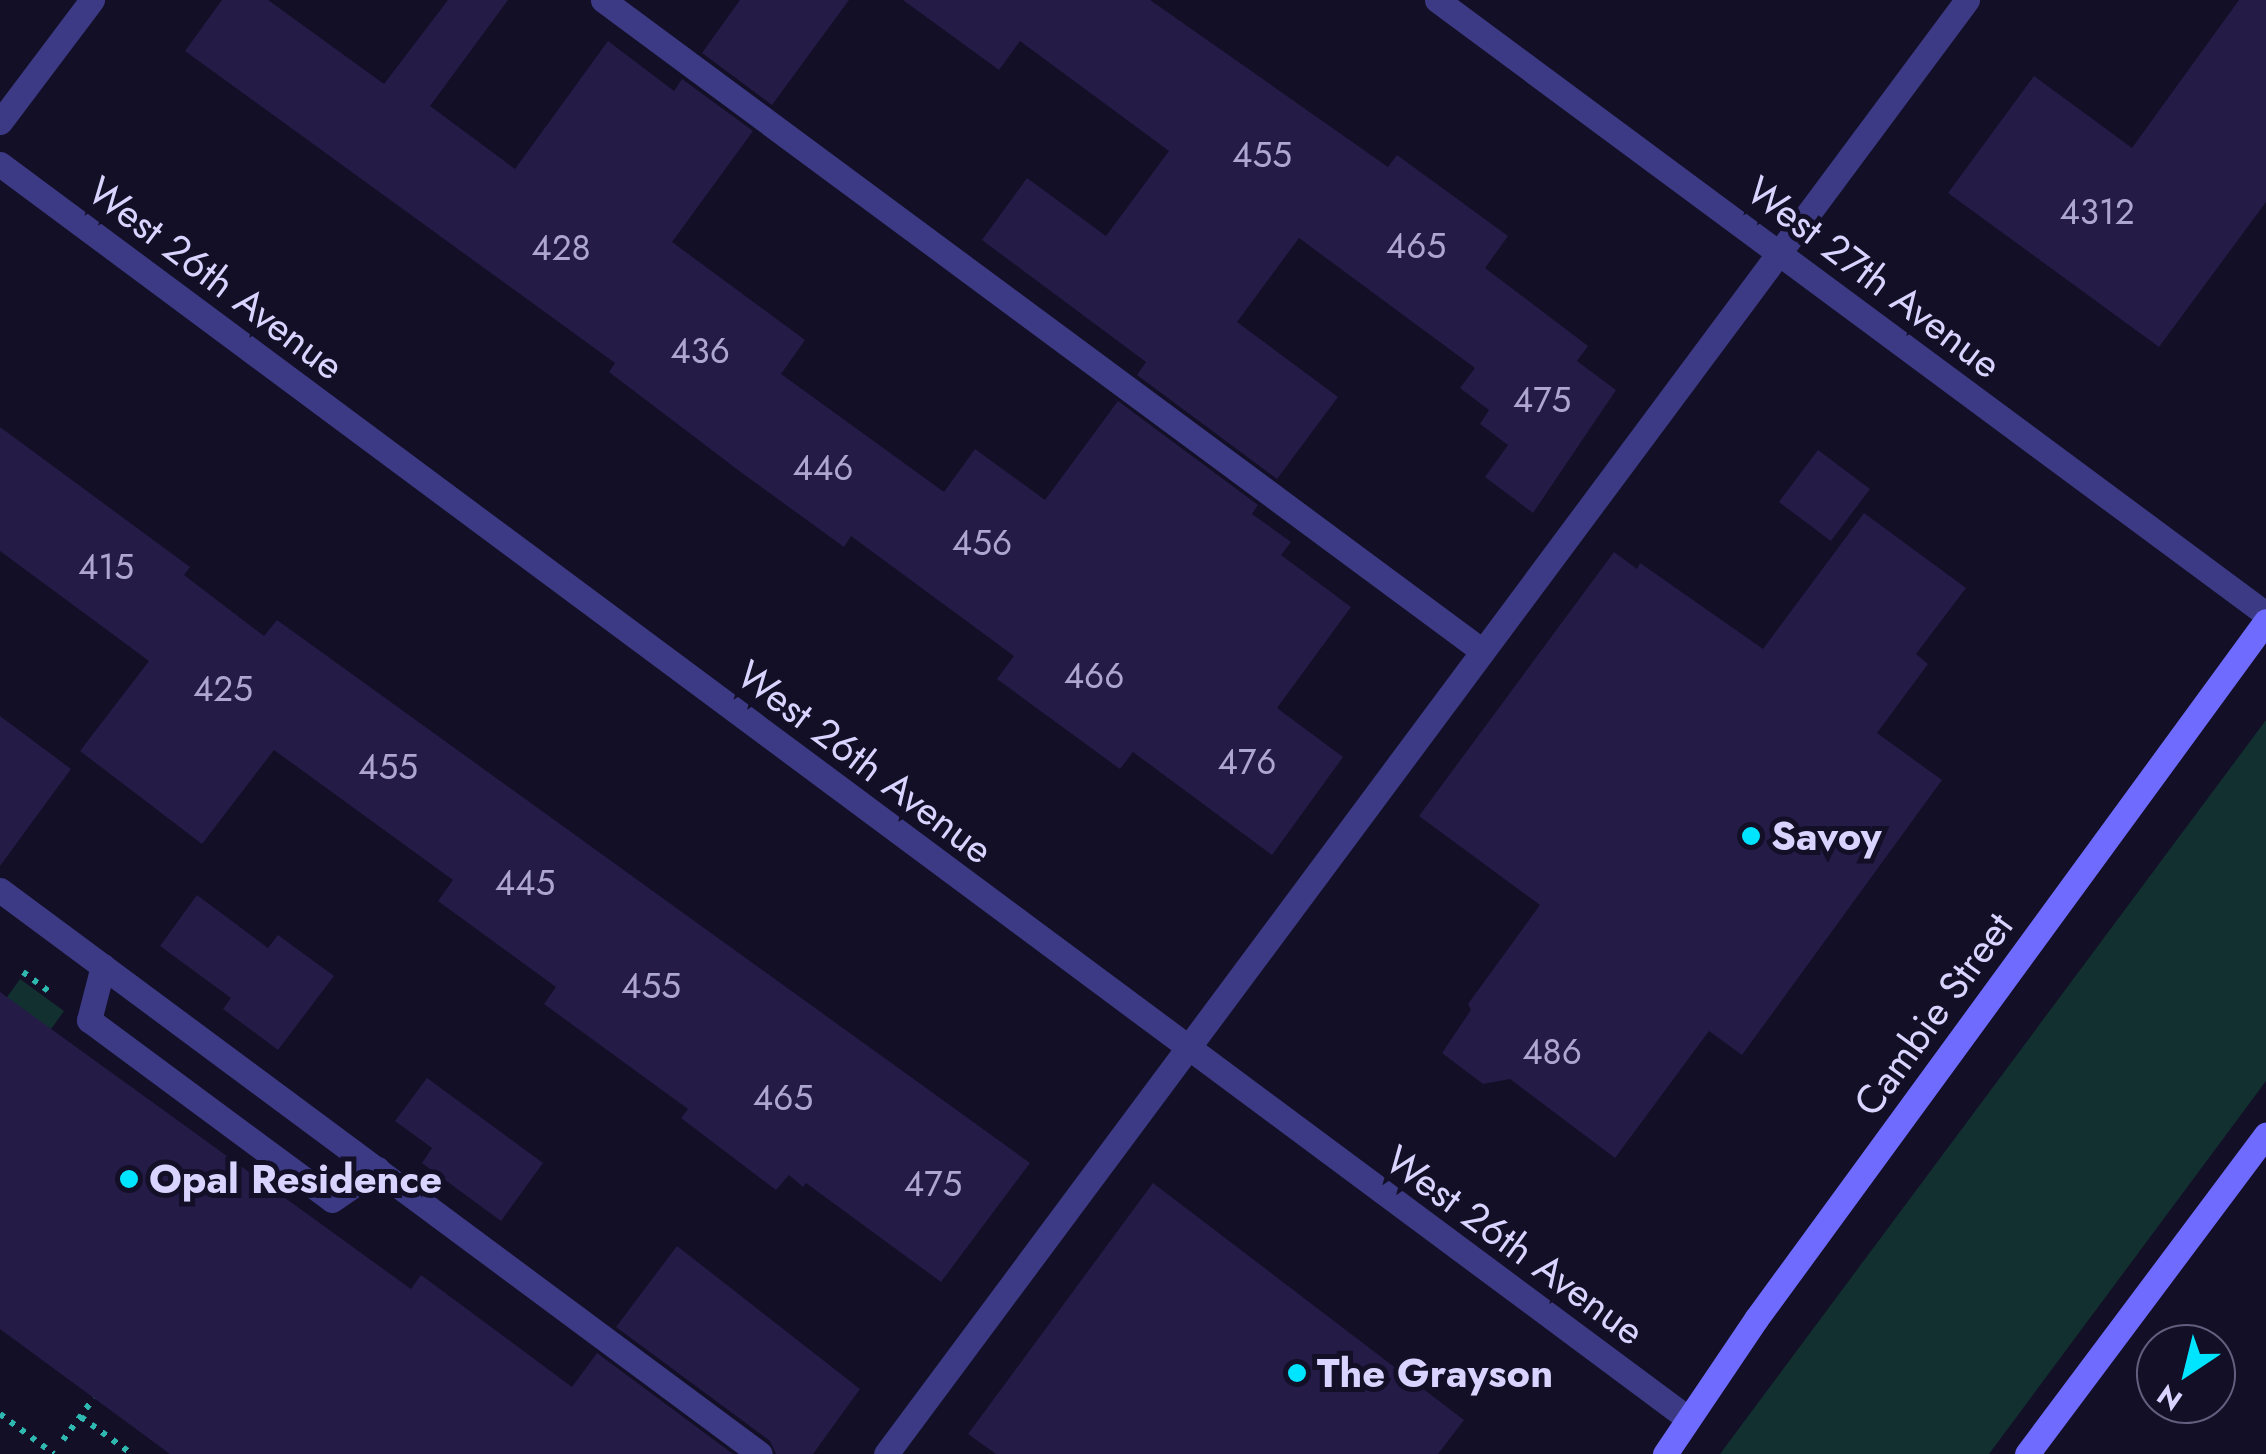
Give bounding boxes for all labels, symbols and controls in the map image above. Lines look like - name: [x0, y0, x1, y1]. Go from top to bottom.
- house number: 455: [1232, 134, 1292, 176]
- street label: West 26th Avenue: [79, 166, 353, 390]
- street label: West 27th Avenue: [1737, 166, 2011, 388]
- house number: 4312: [2059, 191, 2135, 233]
- house number: 465: [1386, 225, 1446, 267]
- house number: 428: [531, 227, 591, 269]
- house number: 436: [670, 330, 730, 372]
- house number: 475: [1513, 379, 1571, 421]
- house number: 446: [793, 447, 853, 489]
- house number: 456: [952, 522, 1012, 564]
- house number: 415: [78, 546, 134, 588]
- street label: West 26th Avenue: [728, 650, 1002, 874]
- house number: 466: [1064, 655, 1124, 697]
- house number: 425: [193, 668, 253, 710]
- house number: 476: [1218, 741, 1276, 783]
- house number: 455: [358, 746, 418, 788]
- place label: Savoy: [1771, 812, 1882, 860]
- marker: Savoy: [1740, 825, 1762, 847]
- house number: 445: [495, 862, 555, 904]
- street label: Cambie Street: [1843, 903, 2023, 1125]
- house number: 455: [621, 965, 681, 1007]
- house number: 486: [1522, 1031, 1582, 1073]
- house number: 465: [753, 1077, 813, 1119]
- street label: West 26th Avenue: [1376, 1135, 1654, 1355]
- place label: Opal Residence: [149, 1155, 442, 1203]
- house number: 475: [904, 1163, 962, 1205]
- marker: Opal Residence: [118, 1168, 140, 1190]
- north arrow: [2136, 1324, 2236, 1424]
- place label: The Grayson: [1317, 1349, 1553, 1397]
- marker: The Grayson: [1286, 1362, 1308, 1384]
- text: N: [2149, 1374, 2191, 1421]

